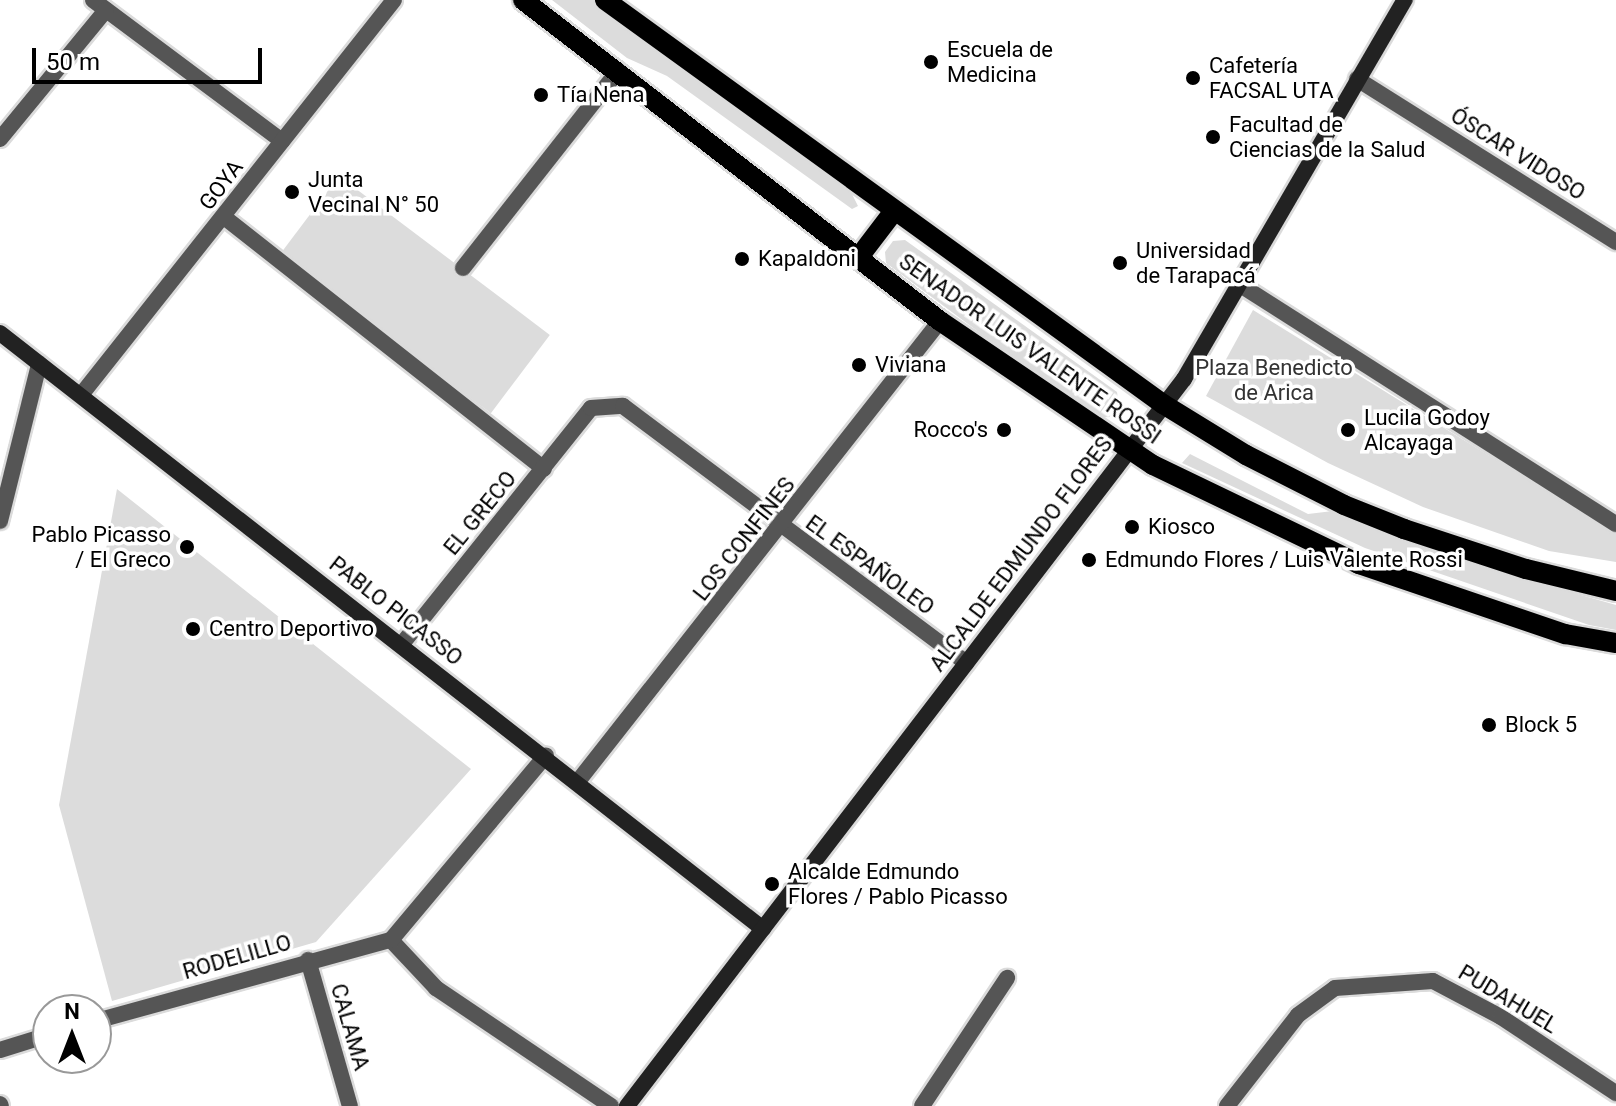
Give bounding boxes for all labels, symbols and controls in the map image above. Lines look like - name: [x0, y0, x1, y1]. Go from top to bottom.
- scale bar: [36, 32, 266, 82]
- place label: Escuela de Medicina: [947, 36, 1053, 88]
- text: 50 m: [46, 48, 100, 76]
- place label: Cafetería FACSAL UTA: [1209, 52, 1334, 104]
- marker: Escuela de Medicina: [922, 53, 940, 71]
- marker: Cafetería FACSAL UTA: [1184, 69, 1202, 87]
- place label: Tía Nena: [557, 82, 644, 108]
- marker: Tía Nena: [532, 86, 550, 104]
- street label: ÓSCAR VIDOSO: [1446, 102, 1590, 206]
- place label: Facultad de Ciencias de la Salud: [1229, 111, 1425, 162]
- marker: Facultad de Ciencias de la Salud: [1204, 128, 1222, 146]
- street label: GOYA: [194, 155, 248, 215]
- place label: Junta Vecinal N° 50: [308, 166, 439, 218]
- marker: Junta Vecinal N° 50: [283, 183, 301, 201]
- place label: Universidad de Tarapacá: [1136, 237, 1256, 288]
- place label: Kapaldoni: [758, 246, 856, 272]
- street label: SENADOR LUIS VALENTE ROSSI: [894, 248, 1166, 450]
- marker: Kapaldoni: [733, 250, 751, 268]
- marker: Universidad de Tarapacá: [1111, 254, 1129, 272]
- place label: Viviana: [875, 352, 946, 378]
- park label: Plaza Benedicto de Arica: [1195, 354, 1353, 406]
- marker: Viviana: [850, 356, 868, 374]
- place label: Lucila Godoy Alcayaga: [1364, 404, 1490, 456]
- place label: Rocco's: [913, 417, 988, 443]
- marker: Rocco's: [995, 421, 1013, 439]
- marker: Lucila Godoy Alcayaga: [1339, 421, 1357, 439]
- street label: ALCALDE EDMUNDO FLORES: [924, 431, 1118, 677]
- street label: EL GRECO: [438, 466, 522, 560]
- street label: LOS CONFINES: [688, 472, 800, 606]
- street label: EL ESPAÑOLEO: [801, 510, 939, 620]
- place label: Kiosco: [1148, 514, 1215, 540]
- marker: Kiosco: [1123, 518, 1141, 536]
- place label: Pablo Picasso / El Greco: [32, 521, 171, 572]
- marker: Pablo Picasso / El Greco: [178, 538, 196, 556]
- place label: Edmundo Flores / Luis Valente Rossi: [1105, 547, 1463, 573]
- street label: PABLO PICASSO: [324, 551, 468, 671]
- marker: Edmundo Flores / Luis Valente Rossi: [1080, 551, 1098, 569]
- place label: Centro Deportivo: [209, 616, 374, 642]
- marker: Centro Deportivo: [184, 620, 202, 638]
- place label: Block 5: [1505, 712, 1577, 738]
- marker: Block 5: [1480, 716, 1498, 734]
- place label: Alcalde Edmundo Flores / Pablo Picasso: [788, 858, 1008, 910]
- marker: Alcalde Edmundo Flores / Pablo Picasso: [763, 875, 781, 893]
- street label: RODELILLO: [180, 929, 294, 985]
- street label: PUDAHUEL: [1454, 959, 1562, 1039]
- street label: CALAMA: [325, 981, 375, 1073]
- north arrow: [32, 994, 112, 1074]
- text: N: [64, 999, 80, 1024]

